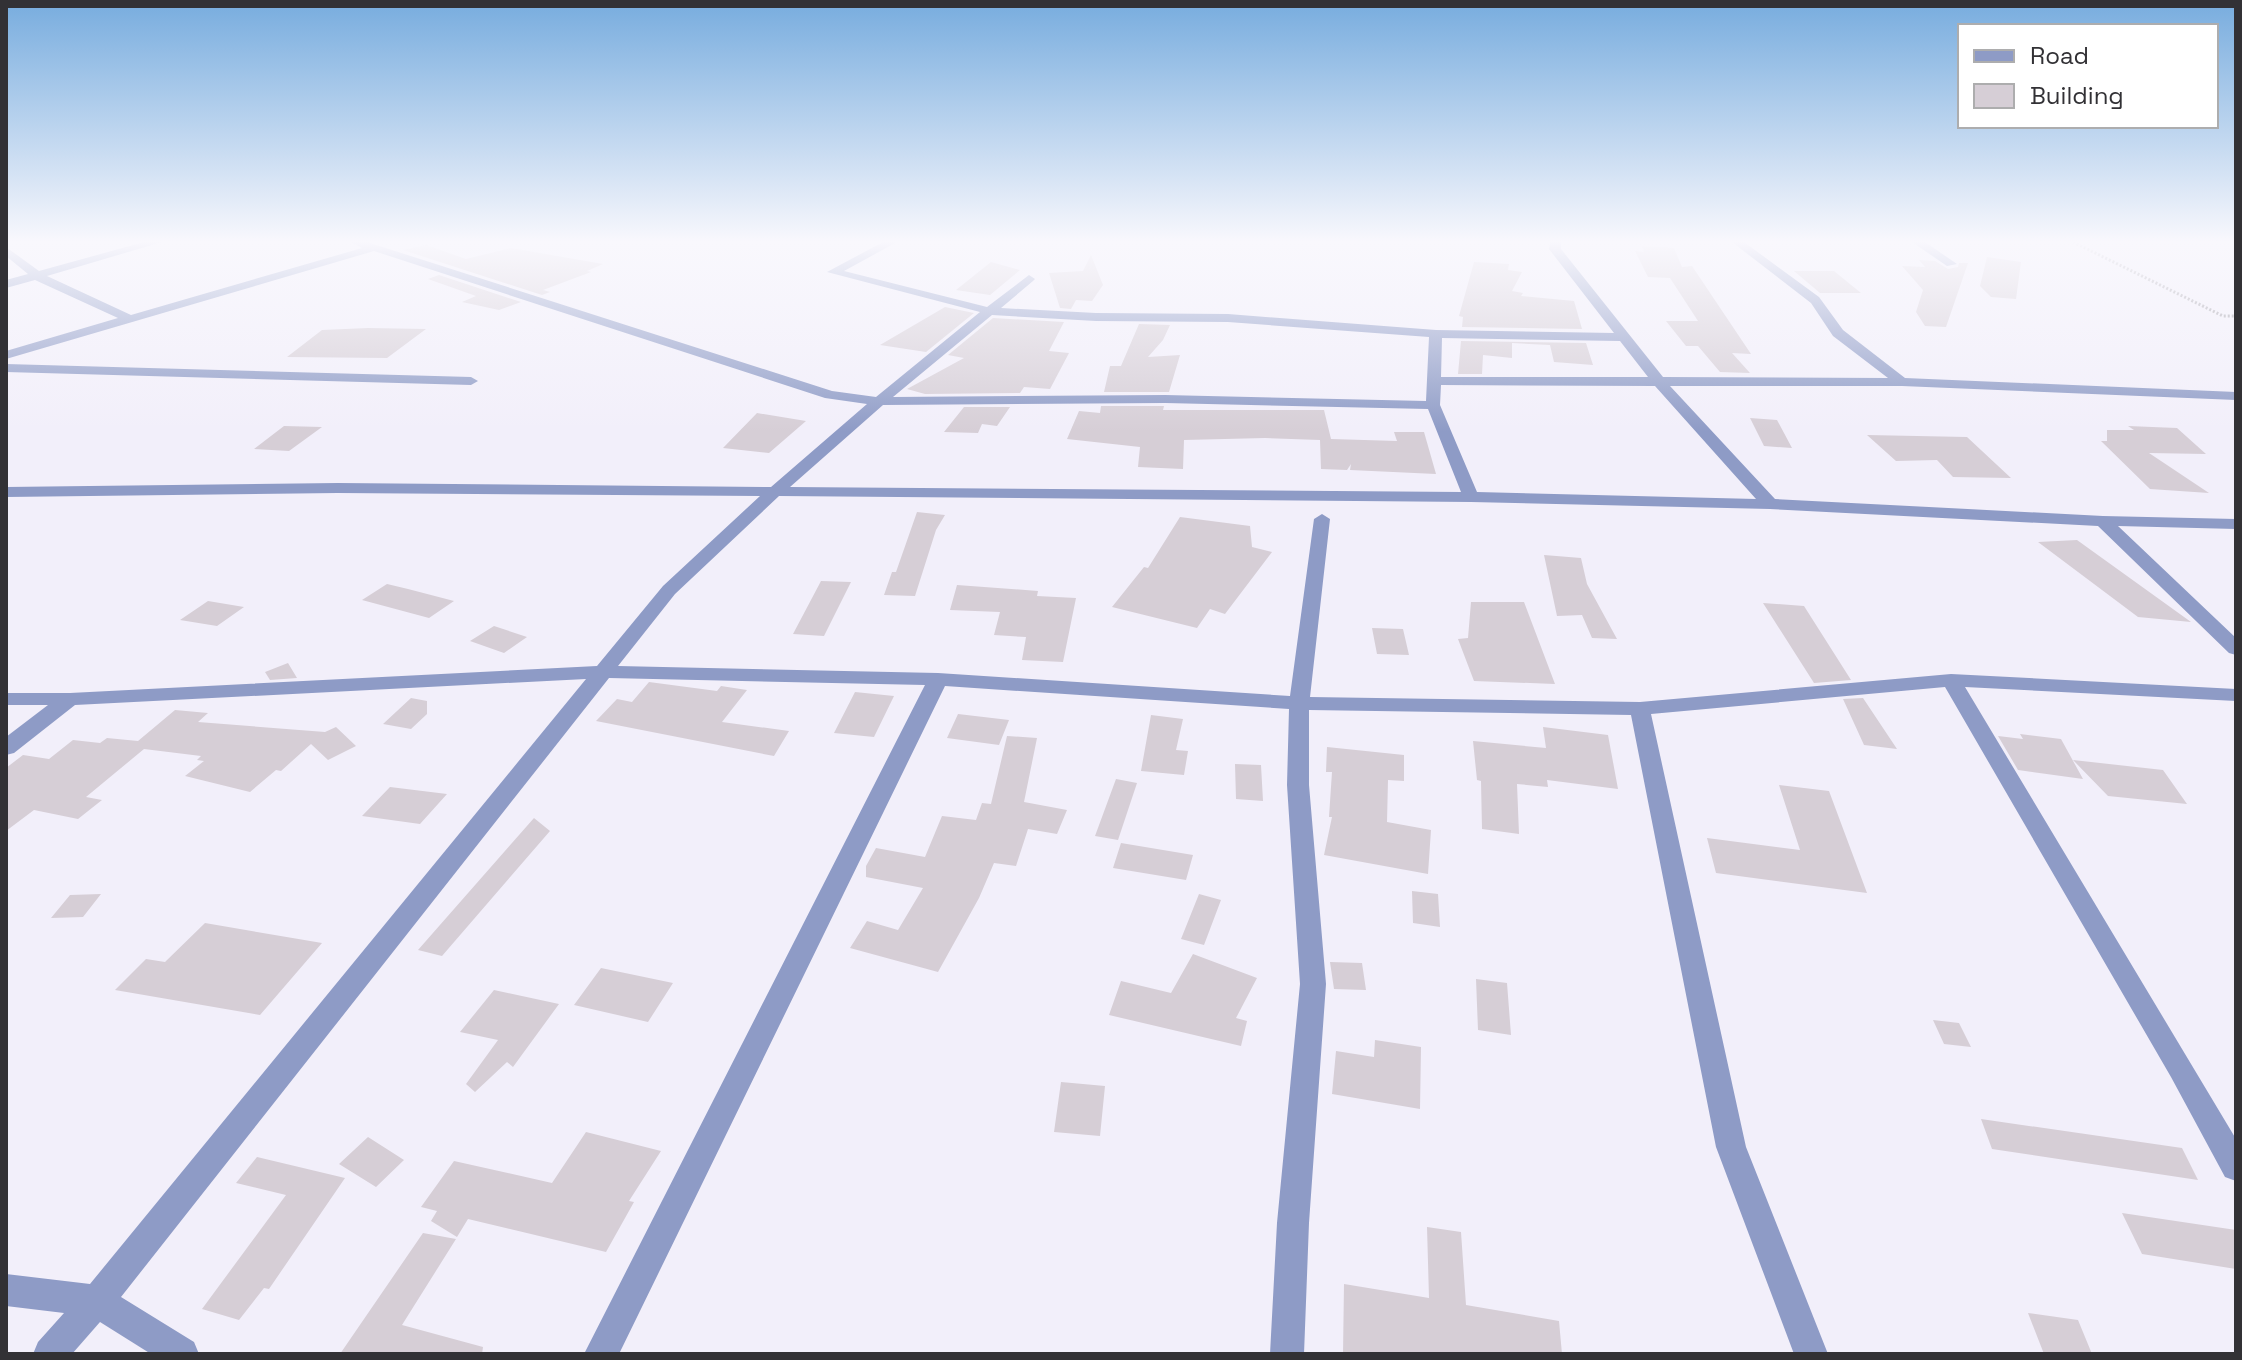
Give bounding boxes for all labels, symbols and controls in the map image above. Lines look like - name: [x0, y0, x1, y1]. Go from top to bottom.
- legend: [1958, 24, 2218, 128]
- text: Road: [2030, 40, 2089, 71]
- text: Building: [2030, 80, 2124, 111]

